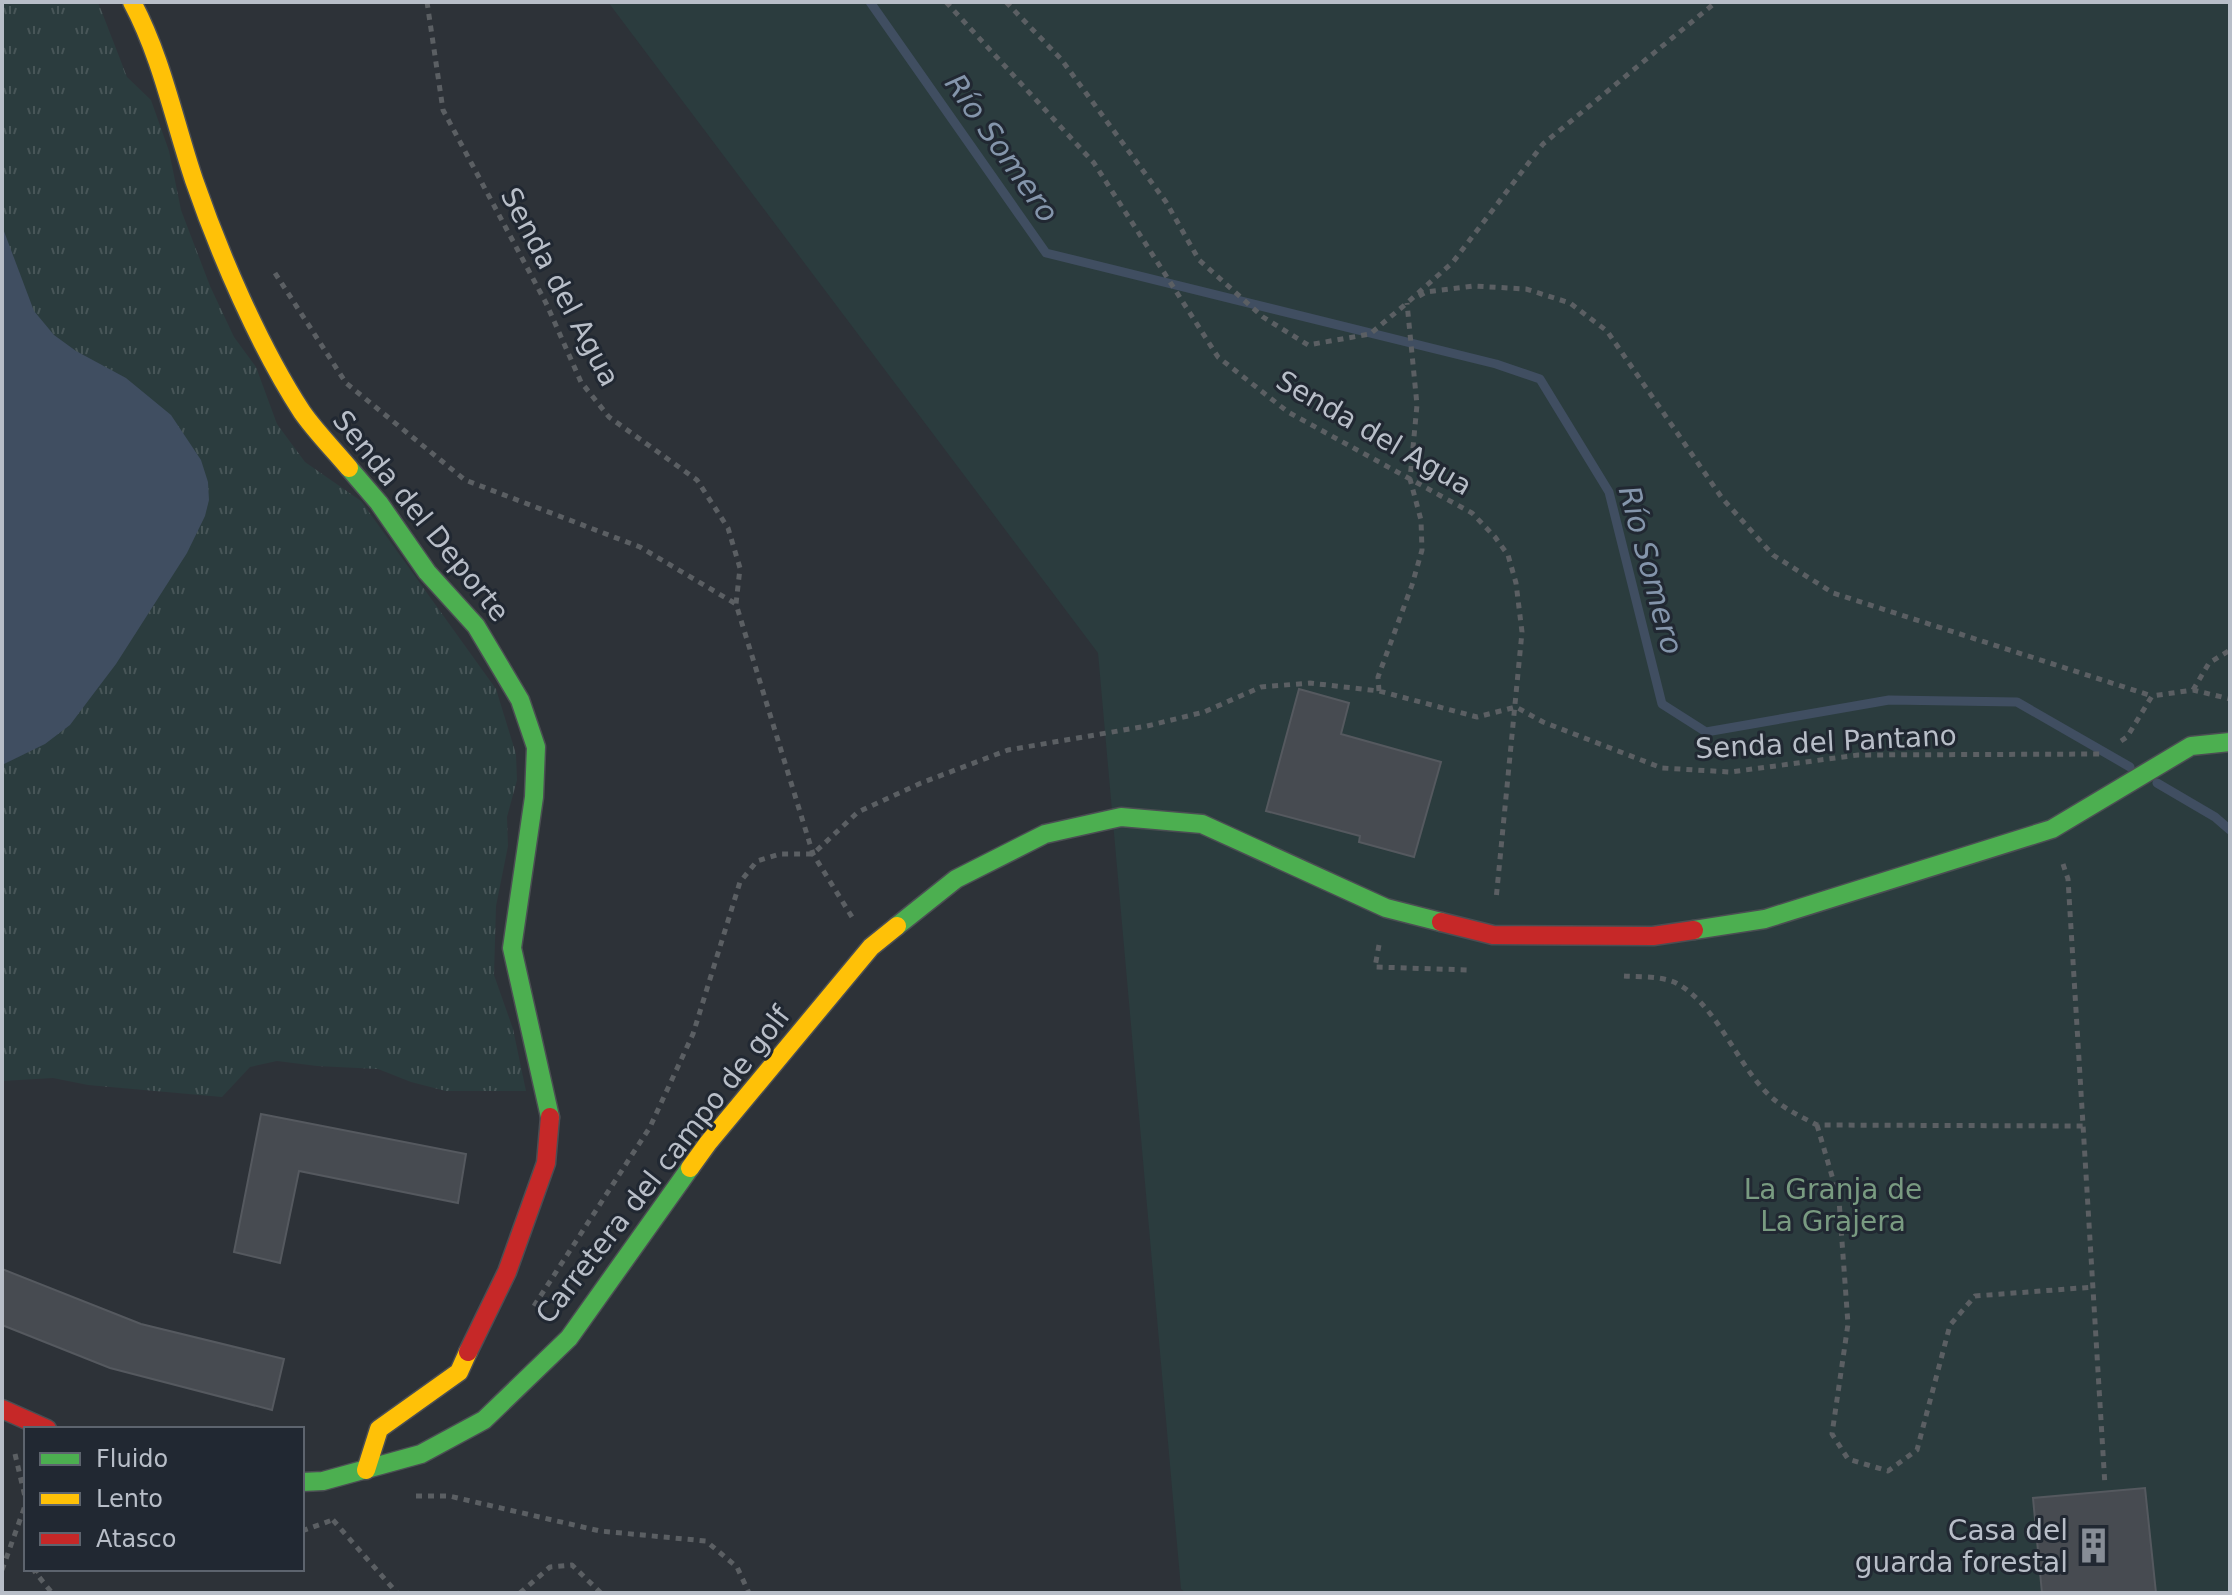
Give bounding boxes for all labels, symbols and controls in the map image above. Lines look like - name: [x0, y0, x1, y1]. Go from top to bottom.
- water label: Río Somero: [938, 67, 1066, 229]
- street label: Senda del Agua: [494, 182, 626, 392]
- street label: Senda del Agua: [1270, 364, 1478, 502]
- street label: Senda del Deporte: [326, 404, 516, 628]
- water label: Río Somero: [1612, 482, 1690, 658]
- street label: Senda del Pantano: [1694, 719, 1958, 765]
- street label: Carretera del campo de golf: [529, 999, 798, 1330]
- park label: La Granja de La Grajera: [1744, 1173, 1922, 1238]
- legend: [24, 1427, 304, 1571]
- text: Fluido: [96, 1445, 168, 1473]
- text: Lento: [96, 1485, 163, 1513]
- place label: Casa del guarda forestal: [1855, 1514, 2068, 1579]
- text: Atasco: [96, 1525, 177, 1553]
- building icon: Casa del guarda forestal: [2075, 1527, 2113, 1565]

